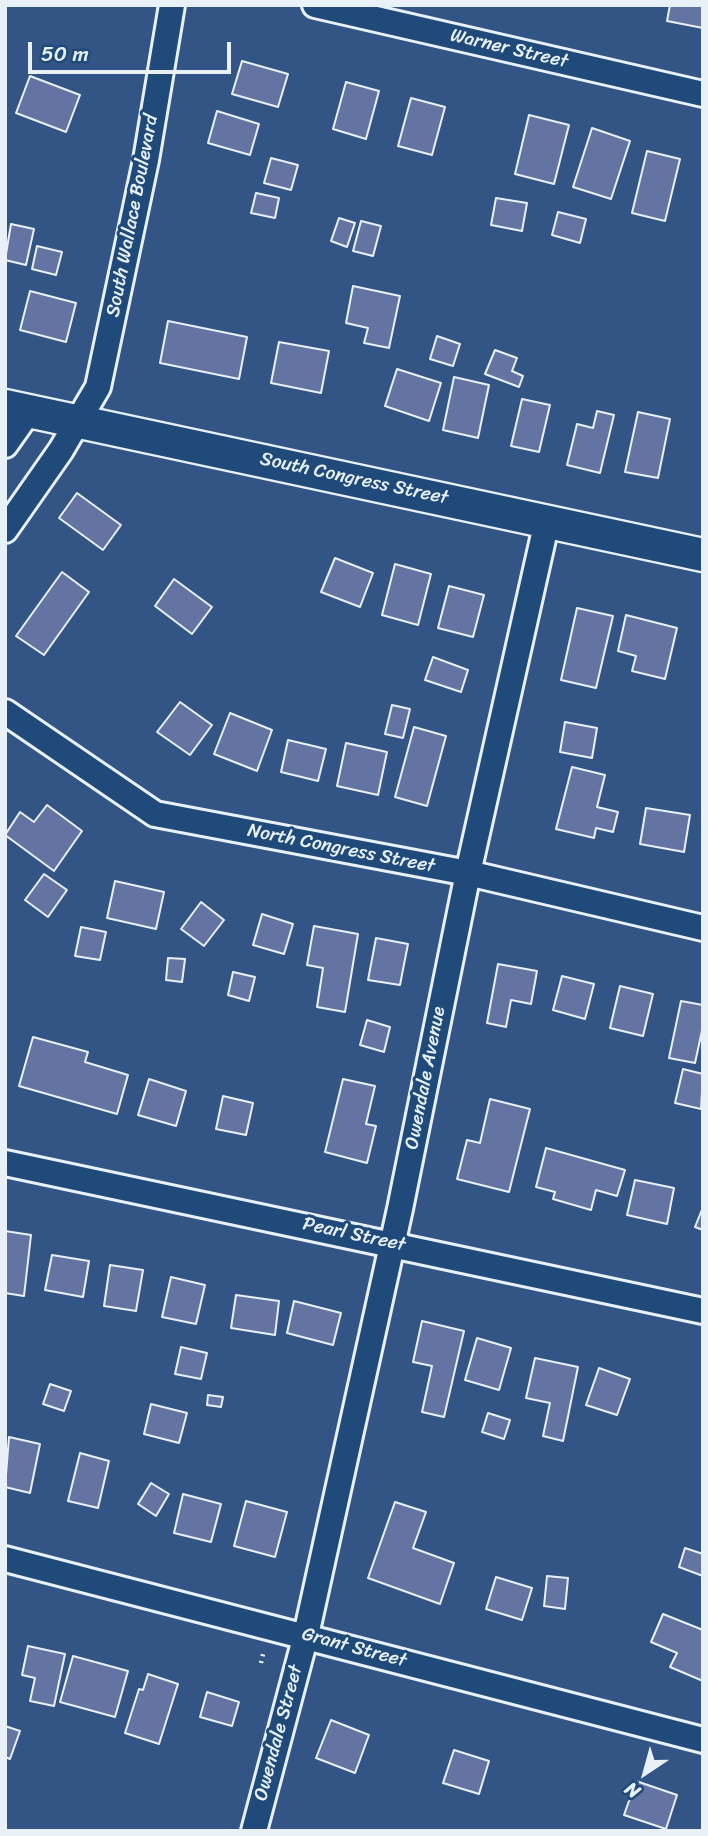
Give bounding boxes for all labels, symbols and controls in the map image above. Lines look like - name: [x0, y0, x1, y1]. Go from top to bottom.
- street label: Warner Street: [448, 24, 570, 74]
- scale bar: [32, 28, 234, 72]
- text: 50 m: [41, 35, 89, 73]
- street label: South Wallace Boulevard: [102, 113, 164, 319]
- street label: South Congress Street: [258, 448, 450, 510]
- street label: North Congress Street: [245, 820, 437, 878]
- street label: Owendale Avenue: [401, 1005, 451, 1151]
- street label: Pearl Street: [301, 1213, 407, 1257]
- street label: Grant Street: [299, 1623, 409, 1673]
- street label: Owendale Street: [250, 1663, 308, 1803]
- north arrow: [610, 1738, 680, 1808]
- text: N: [617, 1773, 647, 1808]

